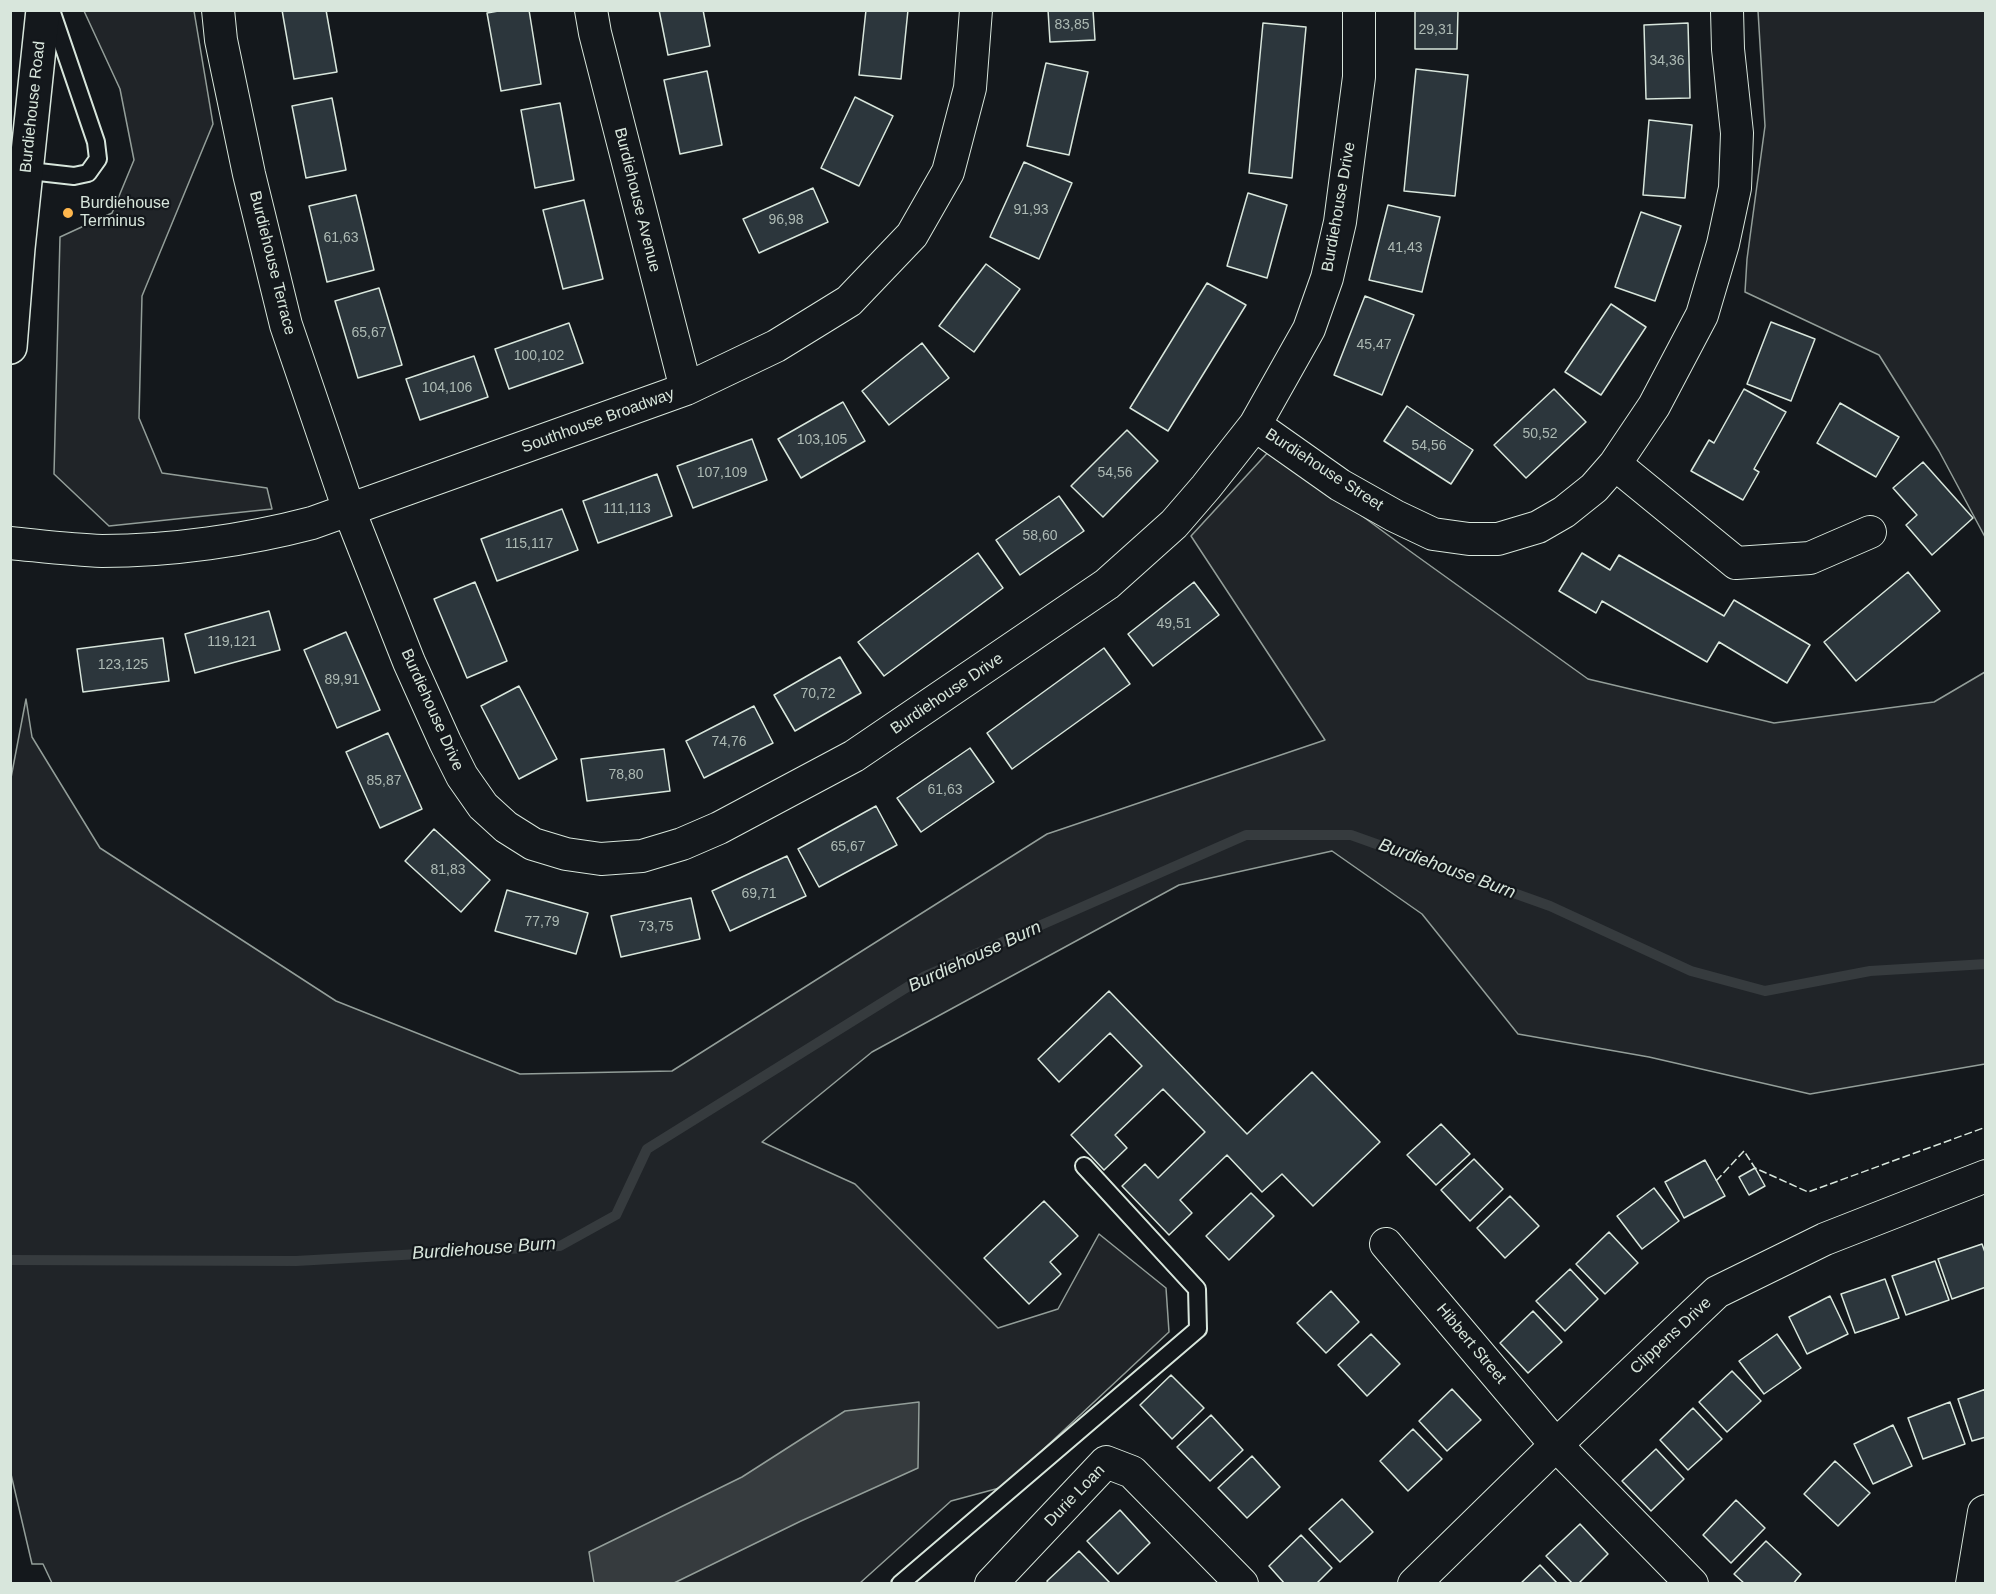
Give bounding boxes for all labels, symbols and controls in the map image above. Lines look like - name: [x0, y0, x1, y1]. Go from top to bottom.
- house number: 83,85: [1054, 17, 1090, 33]
- house number: 29,31: [1418, 22, 1454, 38]
- street label: Burdiehouse Road: [17, 40, 49, 174]
- house number: 34,36: [1649, 53, 1685, 69]
- street label: Burdiehouse Avenue: [610, 126, 664, 274]
- street label: Burdiehouse Drive: [1318, 141, 1360, 273]
- street label: Burdiehouse Terrace: [245, 189, 299, 337]
- place label: Burdiehouse Terminus: [80, 194, 170, 232]
- house number: 91,93: [1013, 202, 1049, 218]
- marker: Burdiehouse Terminus: [61, 206, 75, 220]
- house number: 96,98: [768, 212, 804, 228]
- house number: 61,63: [323, 230, 359, 246]
- house number: 41,43: [1387, 240, 1423, 256]
- house number: 65,67: [351, 325, 387, 341]
- house number: 45,47: [1356, 337, 1392, 353]
- house number: 100,102: [514, 348, 564, 364]
- house number: 104,106: [422, 380, 472, 396]
- street label: Southhouse Broadway: [519, 384, 677, 458]
- street label: Burdiehouse Street: [1261, 425, 1387, 515]
- house number: 50,52: [1522, 426, 1558, 442]
- house number: 103,105: [797, 432, 847, 448]
- house number: 54,56: [1411, 438, 1447, 454]
- house number: 107,109: [697, 465, 747, 481]
- house number: 54,56: [1097, 465, 1133, 481]
- house number: 111,113: [603, 501, 651, 517]
- house number: 58,60: [1022, 528, 1058, 544]
- house number: 115,117: [505, 536, 553, 552]
- house number: 49,51: [1156, 616, 1192, 632]
- house number: 119,121: [207, 634, 257, 650]
- street label: Burdiehouse Drive: [396, 646, 468, 774]
- street label: Burdiehouse Drive: [887, 649, 1007, 739]
- house number: 123,125: [98, 657, 148, 673]
- house number: 89,91: [324, 672, 360, 688]
- house number: 70,72: [800, 686, 836, 702]
- house number: 74,76: [711, 734, 747, 750]
- house number: 78,80: [608, 767, 644, 783]
- house number: 85,87: [366, 773, 402, 789]
- house number: 61,63: [927, 782, 963, 798]
- water label: Burdiehouse Burn: [1376, 834, 1518, 904]
- house number: 65,67: [830, 839, 866, 855]
- house number: 81,83: [430, 862, 466, 878]
- house number: 69,71: [741, 886, 777, 902]
- house number: 77,79: [524, 914, 560, 930]
- water label: Burdiehouse Burn: [905, 917, 1045, 997]
- house number: 73,75: [638, 919, 674, 935]
- water label: Burdiehouse Burn: [411, 1233, 557, 1265]
- street label: Clippens Drive: [1626, 1294, 1716, 1378]
- street label: Hibbert Street: [1432, 1300, 1510, 1388]
- street label: Durie Loan: [1041, 1461, 1109, 1531]

